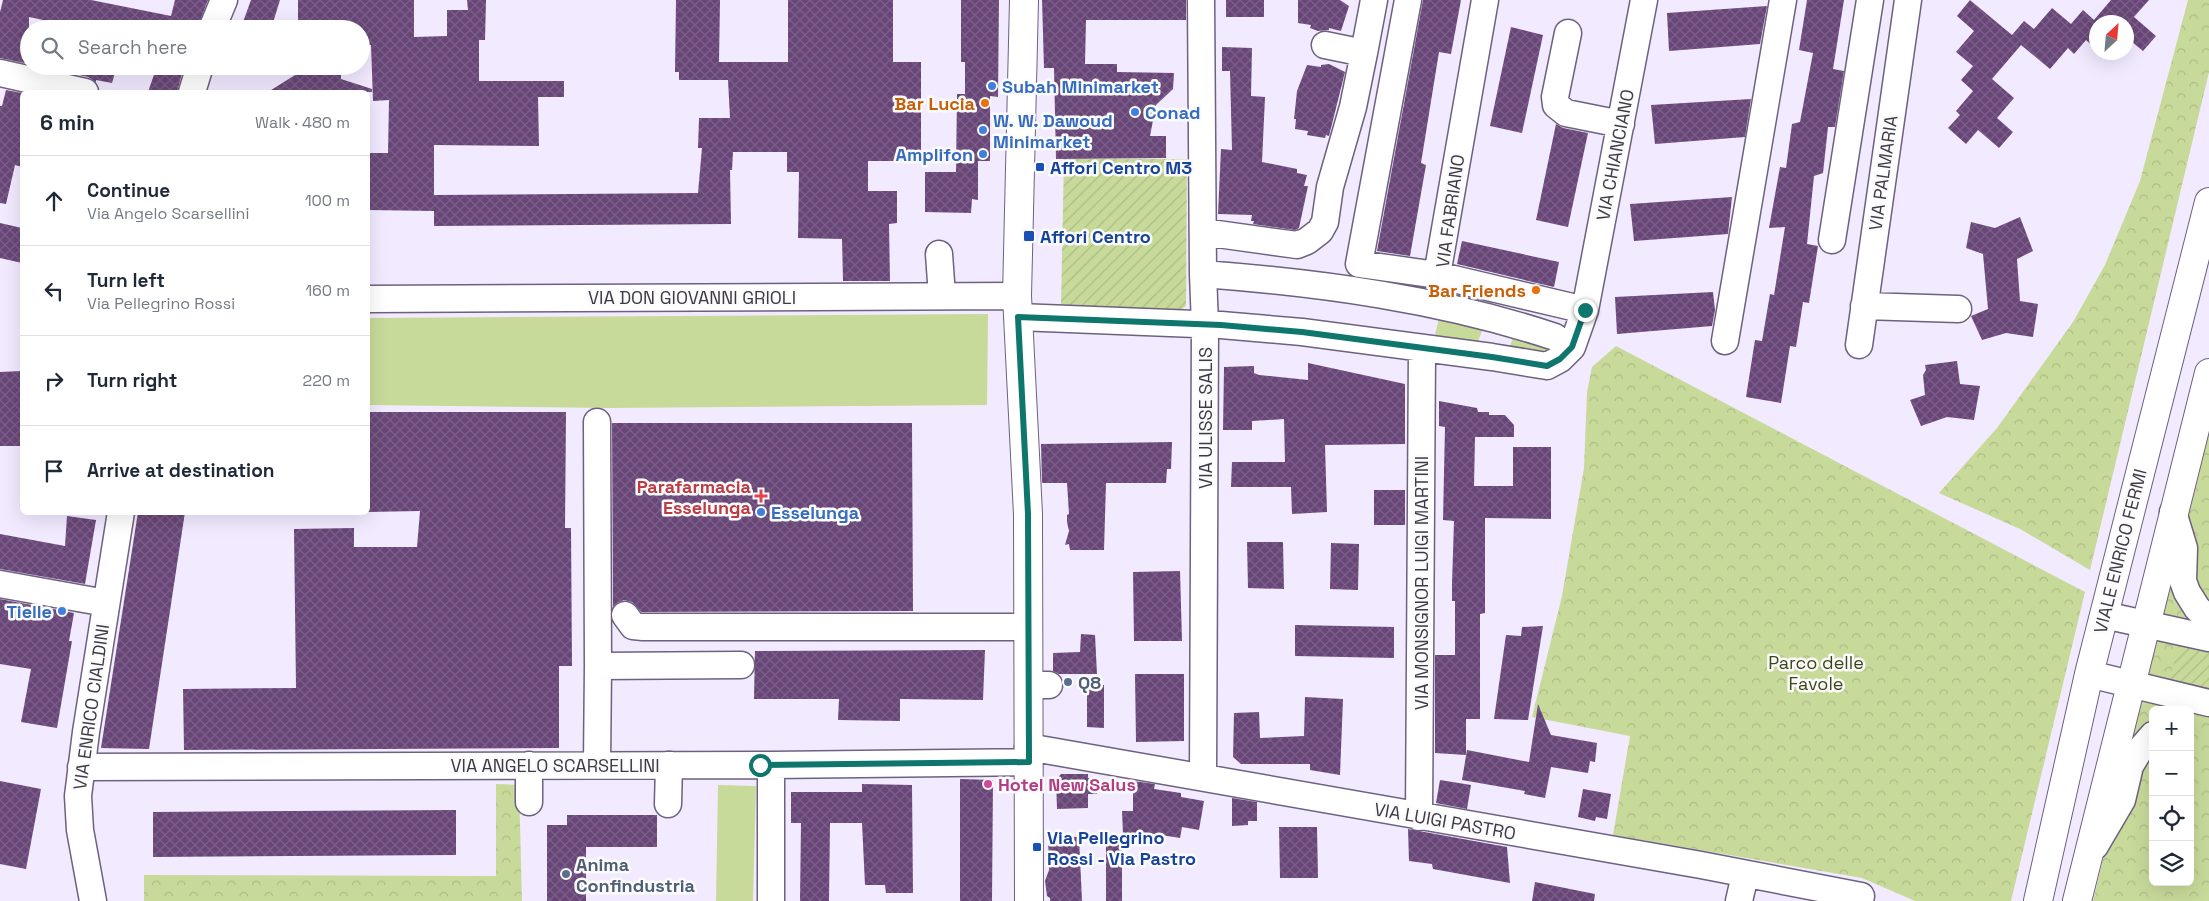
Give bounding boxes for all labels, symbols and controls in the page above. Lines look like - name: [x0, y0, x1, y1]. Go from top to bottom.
- north arrow: [2089, 15, 2134, 60]
- search box: [20, 20, 370, 75]
- icon: search: [38, 34, 66, 62]
- text: Search here: [78, 35, 188, 60]
- place label: Subah Minimarket: [1002, 75, 1159, 98]
- marker: Subah Minimarket: [986, 80, 998, 92]
- street label: VIA CHIANCIANO: [1591, 87, 1639, 223]
- place label: Bar Lucia: [894, 92, 976, 115]
- marker: Bar Lucia: [979, 97, 991, 109]
- place label: Conad: [1145, 101, 1200, 124]
- marker: Conad: [1129, 106, 1141, 118]
- text: 6 min: [40, 109, 95, 136]
- place label: W. W. Dawoud Minimarket: [993, 109, 1113, 153]
- text: Walk · 480 m: [255, 112, 350, 133]
- street label: VIA PALMARIA: [1864, 114, 1902, 232]
- marker: W. W. Dawoud Minimarket: [977, 124, 989, 136]
- place label: Amplifon: [895, 143, 973, 166]
- marker: Amplifon: [977, 148, 989, 160]
- street label: VIA FABRIANO: [1431, 153, 1469, 269]
- place label: Affori Centro M3: [1050, 156, 1192, 179]
- marker: Affori Centro M3: [1034, 161, 1046, 173]
- text: Continue: [87, 178, 170, 203]
- icon: ahead: [40, 187, 68, 215]
- text: 100 m: [305, 190, 350, 211]
- text: Via Angelo Scarsellini: [87, 203, 249, 224]
- place label: Affori Centro: [1040, 225, 1151, 248]
- marker: Affori Centro: [1022, 229, 1036, 243]
- text: Turn left: [87, 268, 165, 293]
- icon: left: [40, 277, 68, 305]
- place label: Bar Friends: [1428, 279, 1526, 302]
- text: 160 m: [305, 280, 350, 301]
- marker: Bar Friends: [1530, 284, 1542, 296]
- street label: VIA DON GIOVANNI GRIOLI: [588, 286, 796, 309]
- text: Via Pellegrino Rossi: [87, 293, 235, 314]
- route end: [1574, 299, 1597, 322]
- street label: VIA ULISSE SALIS: [1194, 347, 1217, 489]
- icon: right: [40, 367, 68, 395]
- text: Turn right: [87, 368, 177, 393]
- text: 220 m: [303, 370, 350, 391]
- street label: VIA MONSIGNOR LUIGI MARTINI: [1410, 456, 1433, 710]
- icon: arrive: [40, 457, 68, 485]
- text: Arrive at destination: [87, 458, 275, 483]
- street label: VIALE ENRICO FERMI: [2088, 466, 2152, 636]
- place label: Parafarmacia Esselunga: [637, 475, 752, 519]
- marker: Parafarmacia Esselunga: [755, 490, 767, 502]
- place label: Esselunga: [771, 501, 860, 524]
- marker: Esselunga: [755, 506, 767, 518]
- place label: Tielle: [6, 600, 52, 623]
- marker: Tielle: [56, 605, 68, 617]
- street label: VIA ENRICO CIALDINI: [68, 623, 114, 791]
- park label: Parco delle Favole: [1768, 651, 1864, 695]
- place label: Q8: [1078, 671, 1101, 694]
- marker: Q8: [1062, 676, 1074, 688]
- map controls: [2149, 706, 2194, 886]
- button: +: [2149, 706, 2194, 751]
- button: −: [2149, 751, 2194, 796]
- street label: VIA ANGELO SCARSELLINI: [450, 754, 660, 777]
- route start: [749, 754, 772, 777]
- place label: Hotel New Salus: [998, 773, 1136, 796]
- marker: Hotel New Salus: [982, 778, 994, 790]
- button: locate: [2149, 796, 2194, 841]
- street label: VIA LUIGI PASTRO: [1372, 797, 1518, 845]
- place label: Via Pellegrino Rossi - Via Pastro: [1047, 826, 1196, 870]
- marker: Via Pellegrino Rossi - Via Pastro: [1031, 841, 1043, 853]
- button: layers: [2149, 841, 2194, 886]
- place label: Anima Confindustria: [576, 853, 696, 897]
- marker: Anima Confindustria: [560, 868, 572, 880]

